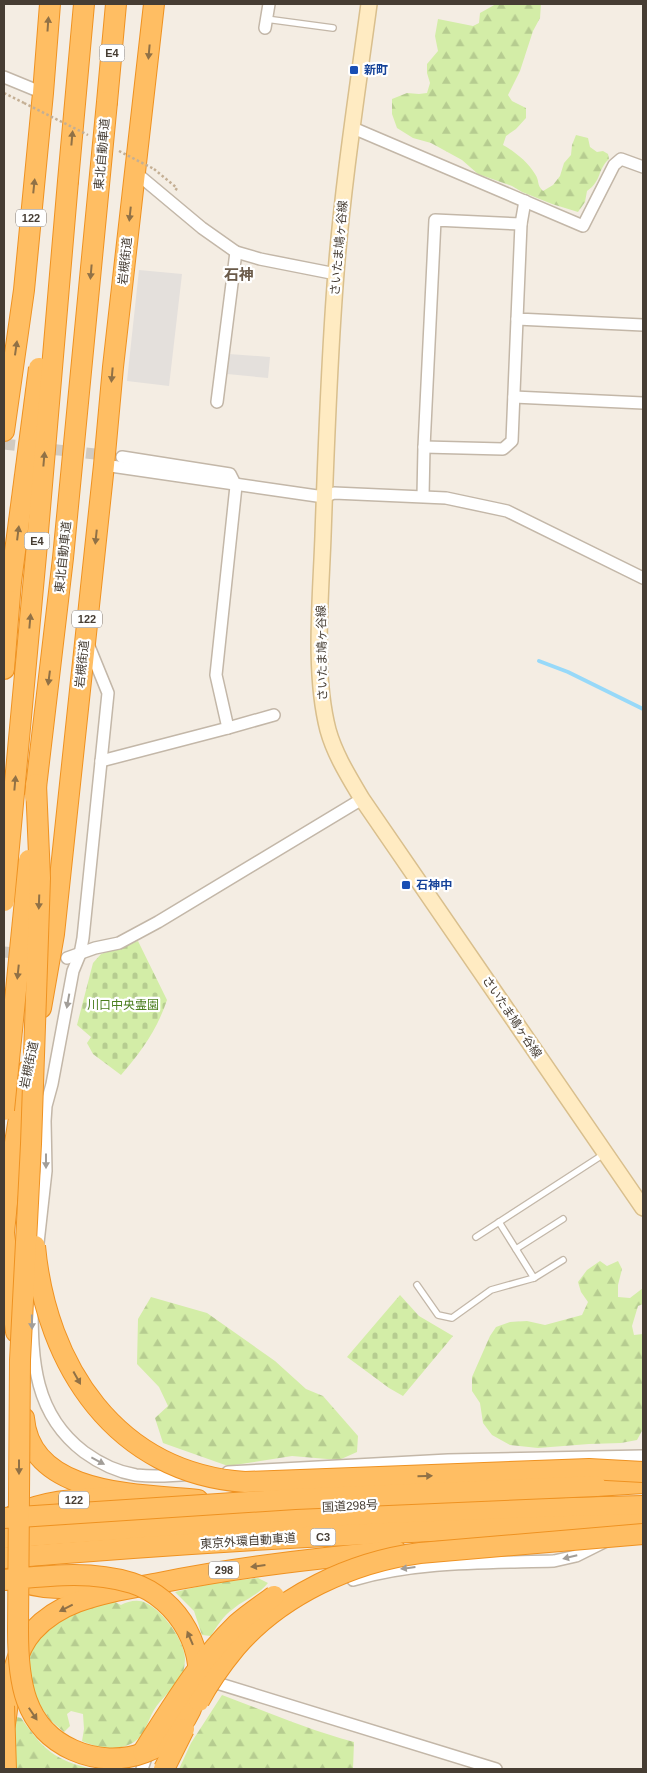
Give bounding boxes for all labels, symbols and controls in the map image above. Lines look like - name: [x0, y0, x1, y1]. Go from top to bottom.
- one-way arrow: [45, 16, 53, 32]
- road number: E4: [100, 44, 124, 62]
- one-way arrow: [145, 45, 153, 61]
- place label: 新町: [364, 63, 388, 77]
- marker: 新町: [348, 64, 360, 76]
- street label: 東北自動車道: [92, 118, 112, 190]
- one-way arrow: [68, 129, 76, 145]
- one-way arrow: [30, 178, 38, 194]
- street label: さいたま鳩ヶ谷線: [328, 200, 350, 296]
- one-way arrow: [126, 206, 134, 222]
- road number: 122: [16, 210, 46, 227]
- street label: 岩槻街道: [116, 236, 134, 286]
- one-way arrow: [87, 265, 95, 281]
- district label: 石神: [224, 266, 254, 283]
- one-way arrow: [12, 339, 20, 355]
- one-way arrow: [108, 367, 116, 383]
- one-way arrow: [41, 451, 49, 467]
- street label: 東北自動車道: [52, 520, 74, 594]
- one-way arrow: [14, 525, 22, 541]
- one-way arrow: [92, 529, 100, 545]
- road number: E4: [24, 532, 50, 550]
- street label: さいたま鳩ヶ谷線: [314, 605, 330, 701]
- road number: 122: [72, 610, 102, 628]
- one-way arrow: [26, 612, 34, 628]
- street label: 岩槻街道: [73, 639, 91, 689]
- one-way arrow: [45, 670, 53, 686]
- one-way arrow: [11, 774, 19, 790]
- place label: 石神中: [416, 878, 452, 892]
- marker: 石神中: [400, 879, 412, 891]
- one-way arrow: [35, 895, 43, 911]
- one-way arrow: [13, 964, 21, 980]
- street label: さいたま鳩ヶ谷線: [479, 973, 545, 1061]
- one-way arrow: [64, 993, 72, 1009]
- park label: 川口中央霊園: [87, 998, 159, 1012]
- street label: 岩槻街道: [17, 1040, 41, 1090]
- one-way arrow: [42, 1153, 50, 1169]
- one-way arrow: [28, 1315, 36, 1331]
- one-way arrow: [73, 1371, 81, 1385]
- one-way arrow: [91, 1457, 106, 1465]
- one-way arrow: [15, 1459, 23, 1475]
- one-way arrow: [417, 1471, 433, 1479]
- road number: 122: [59, 1492, 89, 1508]
- street label: 国道298号: [322, 1498, 378, 1514]
- road number: C3: [310, 1528, 336, 1545]
- street label: 東京外環自動車道: [200, 1531, 296, 1551]
- one-way arrow: [563, 1553, 578, 1561]
- road number: 298: [209, 1562, 239, 1578]
- one-way arrow: [250, 1562, 266, 1570]
- one-way arrow: [400, 1564, 416, 1572]
- one-way arrow: [58, 1603, 73, 1612]
- one-way arrow: [186, 1631, 194, 1645]
- one-way arrow: [29, 1707, 38, 1721]

